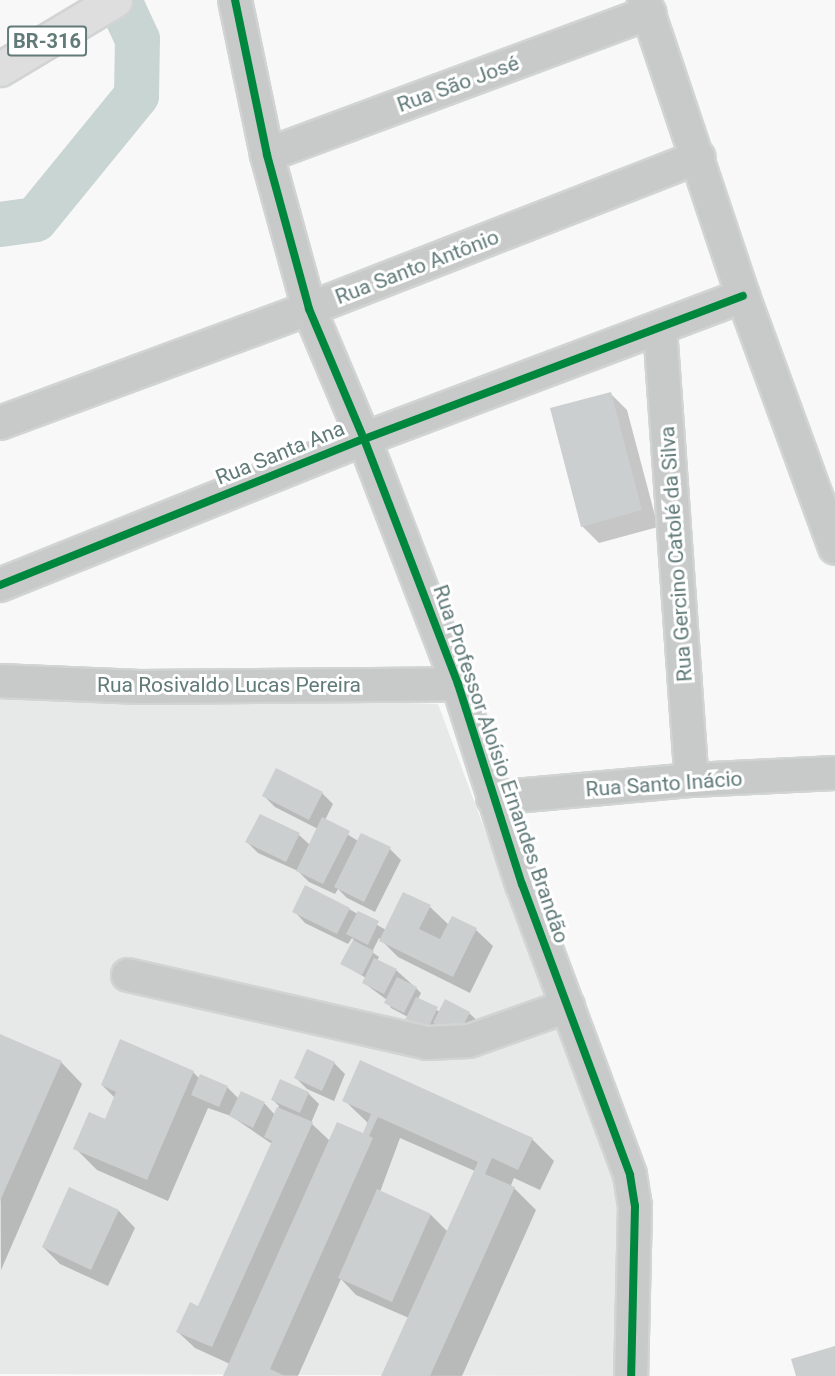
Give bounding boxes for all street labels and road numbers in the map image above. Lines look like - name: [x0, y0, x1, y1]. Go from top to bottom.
- road number: BR-316: [6, 24, 88, 58]
- street label: Rua São José: [394, 50, 522, 118]
- street label: Rua Santo Antônio: [332, 224, 502, 310]
- street label: Rua Santa Ana: [212, 416, 348, 490]
- street label: Rua Gercino Catolé da Silva: [654, 425, 698, 683]
- street label: Rua Professor Aloísio Ernandes Brandão: [428, 582, 574, 946]
- street label: Rua Rosivaldo Lucas Pereira: [97, 672, 361, 698]
- street label: Rua Santo Inácio: [585, 766, 743, 802]

